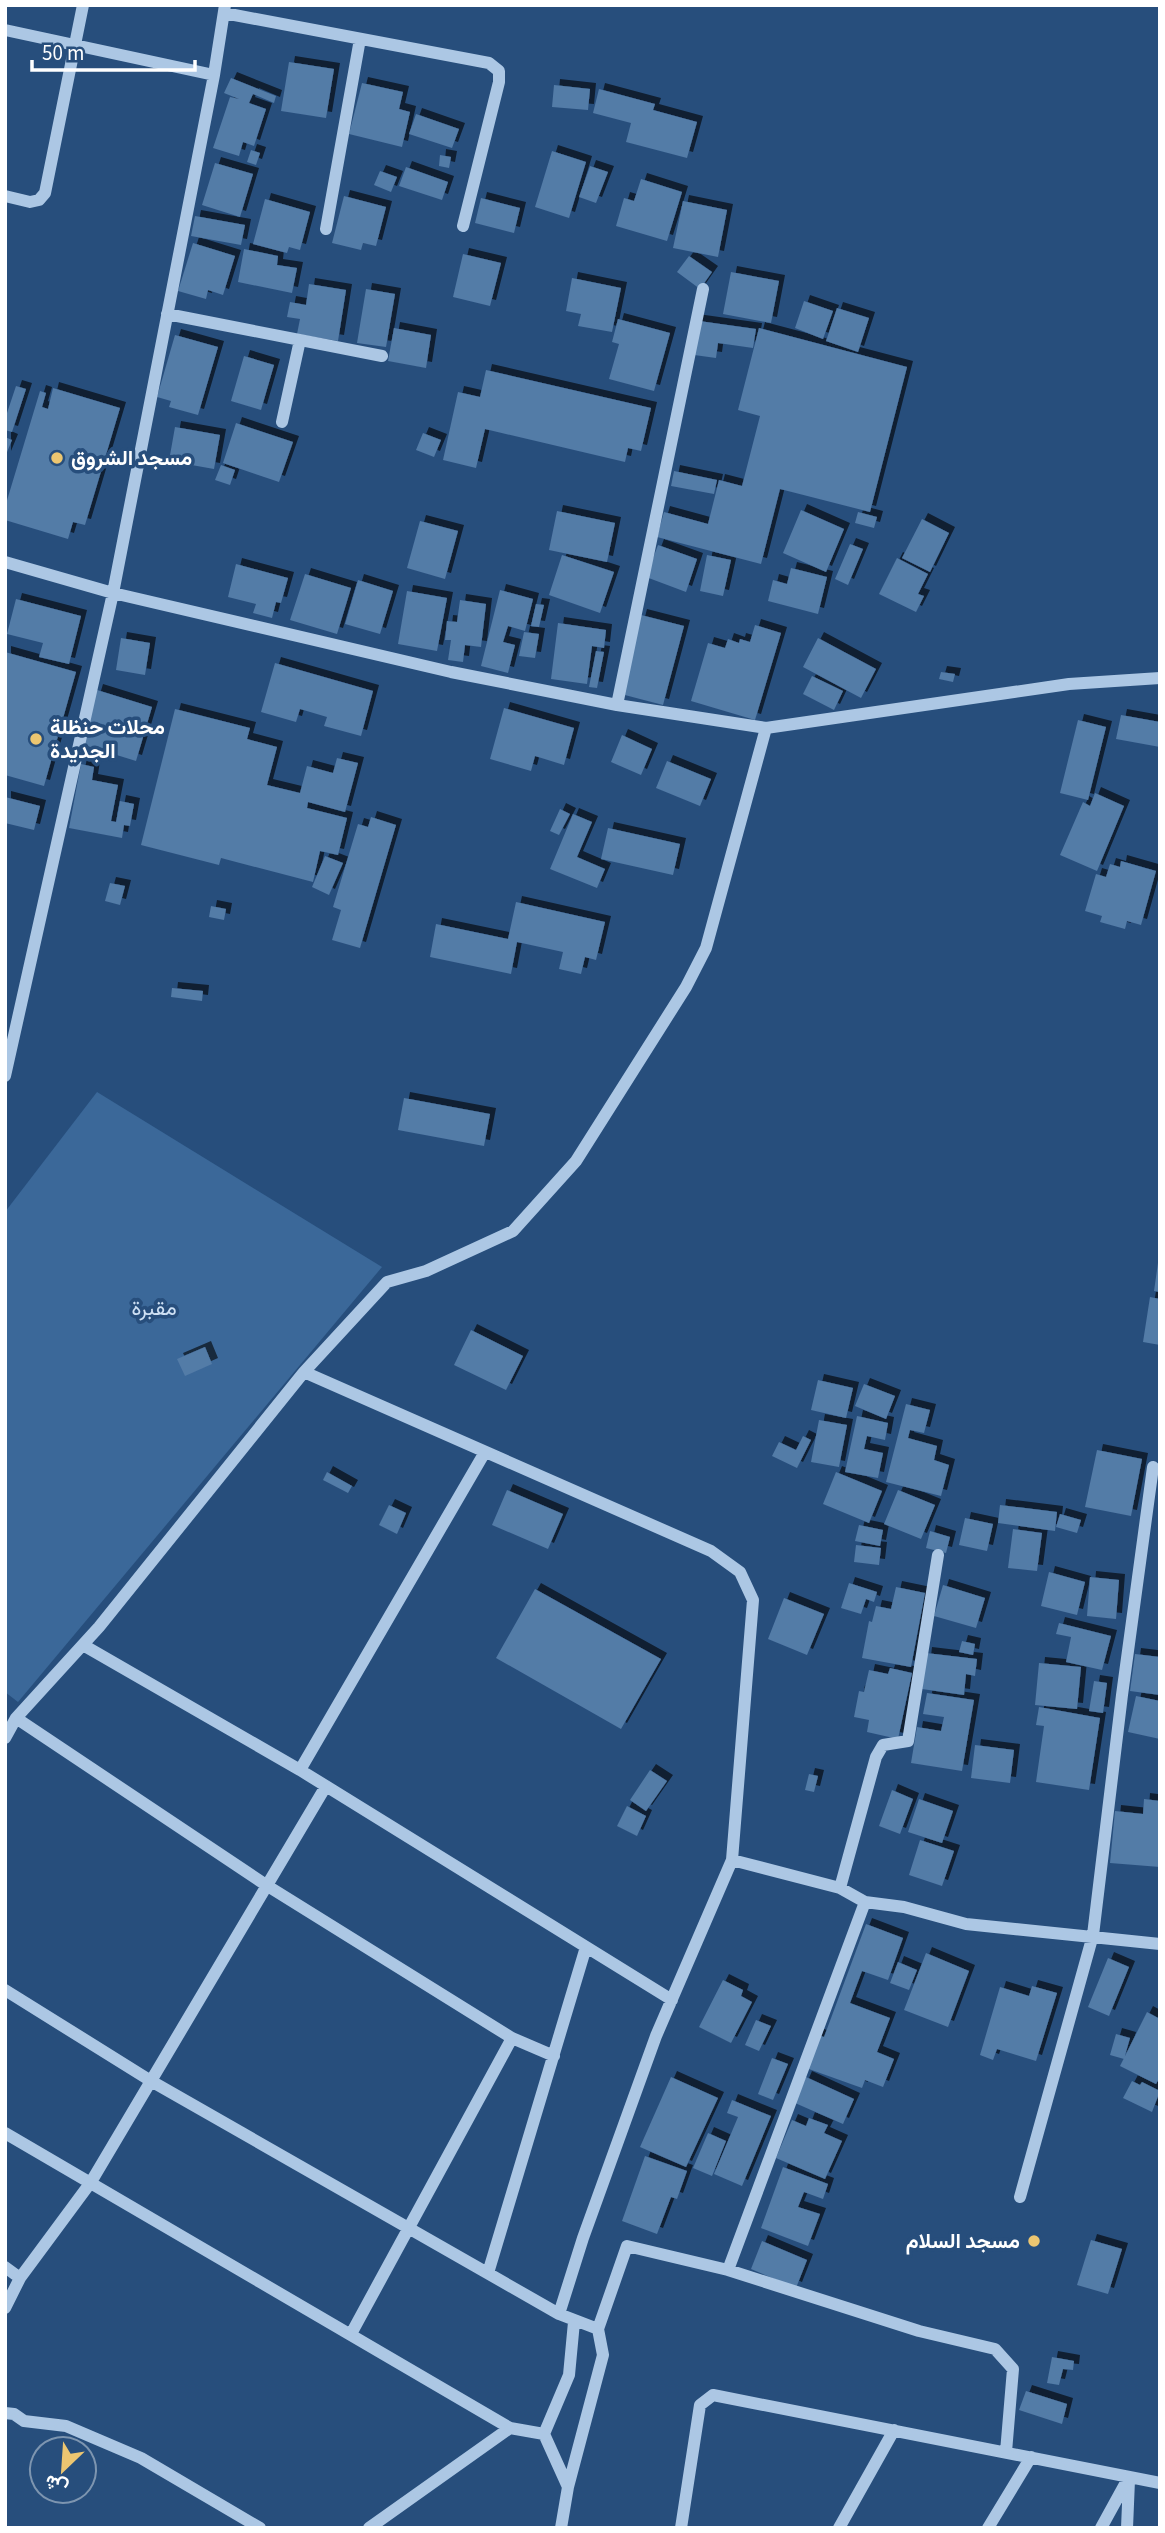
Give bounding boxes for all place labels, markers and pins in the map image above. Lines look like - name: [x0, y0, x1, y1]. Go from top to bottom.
- place label: مسجد الشروق: [71, 443, 192, 473]
- marker: مسجد الشروق: [49, 450, 65, 466]
- place label: محلات حنظلة الجديدة: [50, 712, 165, 766]
- marker: محلات حنظلة الجديدة: [28, 731, 44, 747]
- place label: مسجد السلام: [906, 2226, 1020, 2256]
- marker: مسجد السلام: [1026, 2233, 1042, 2249]

